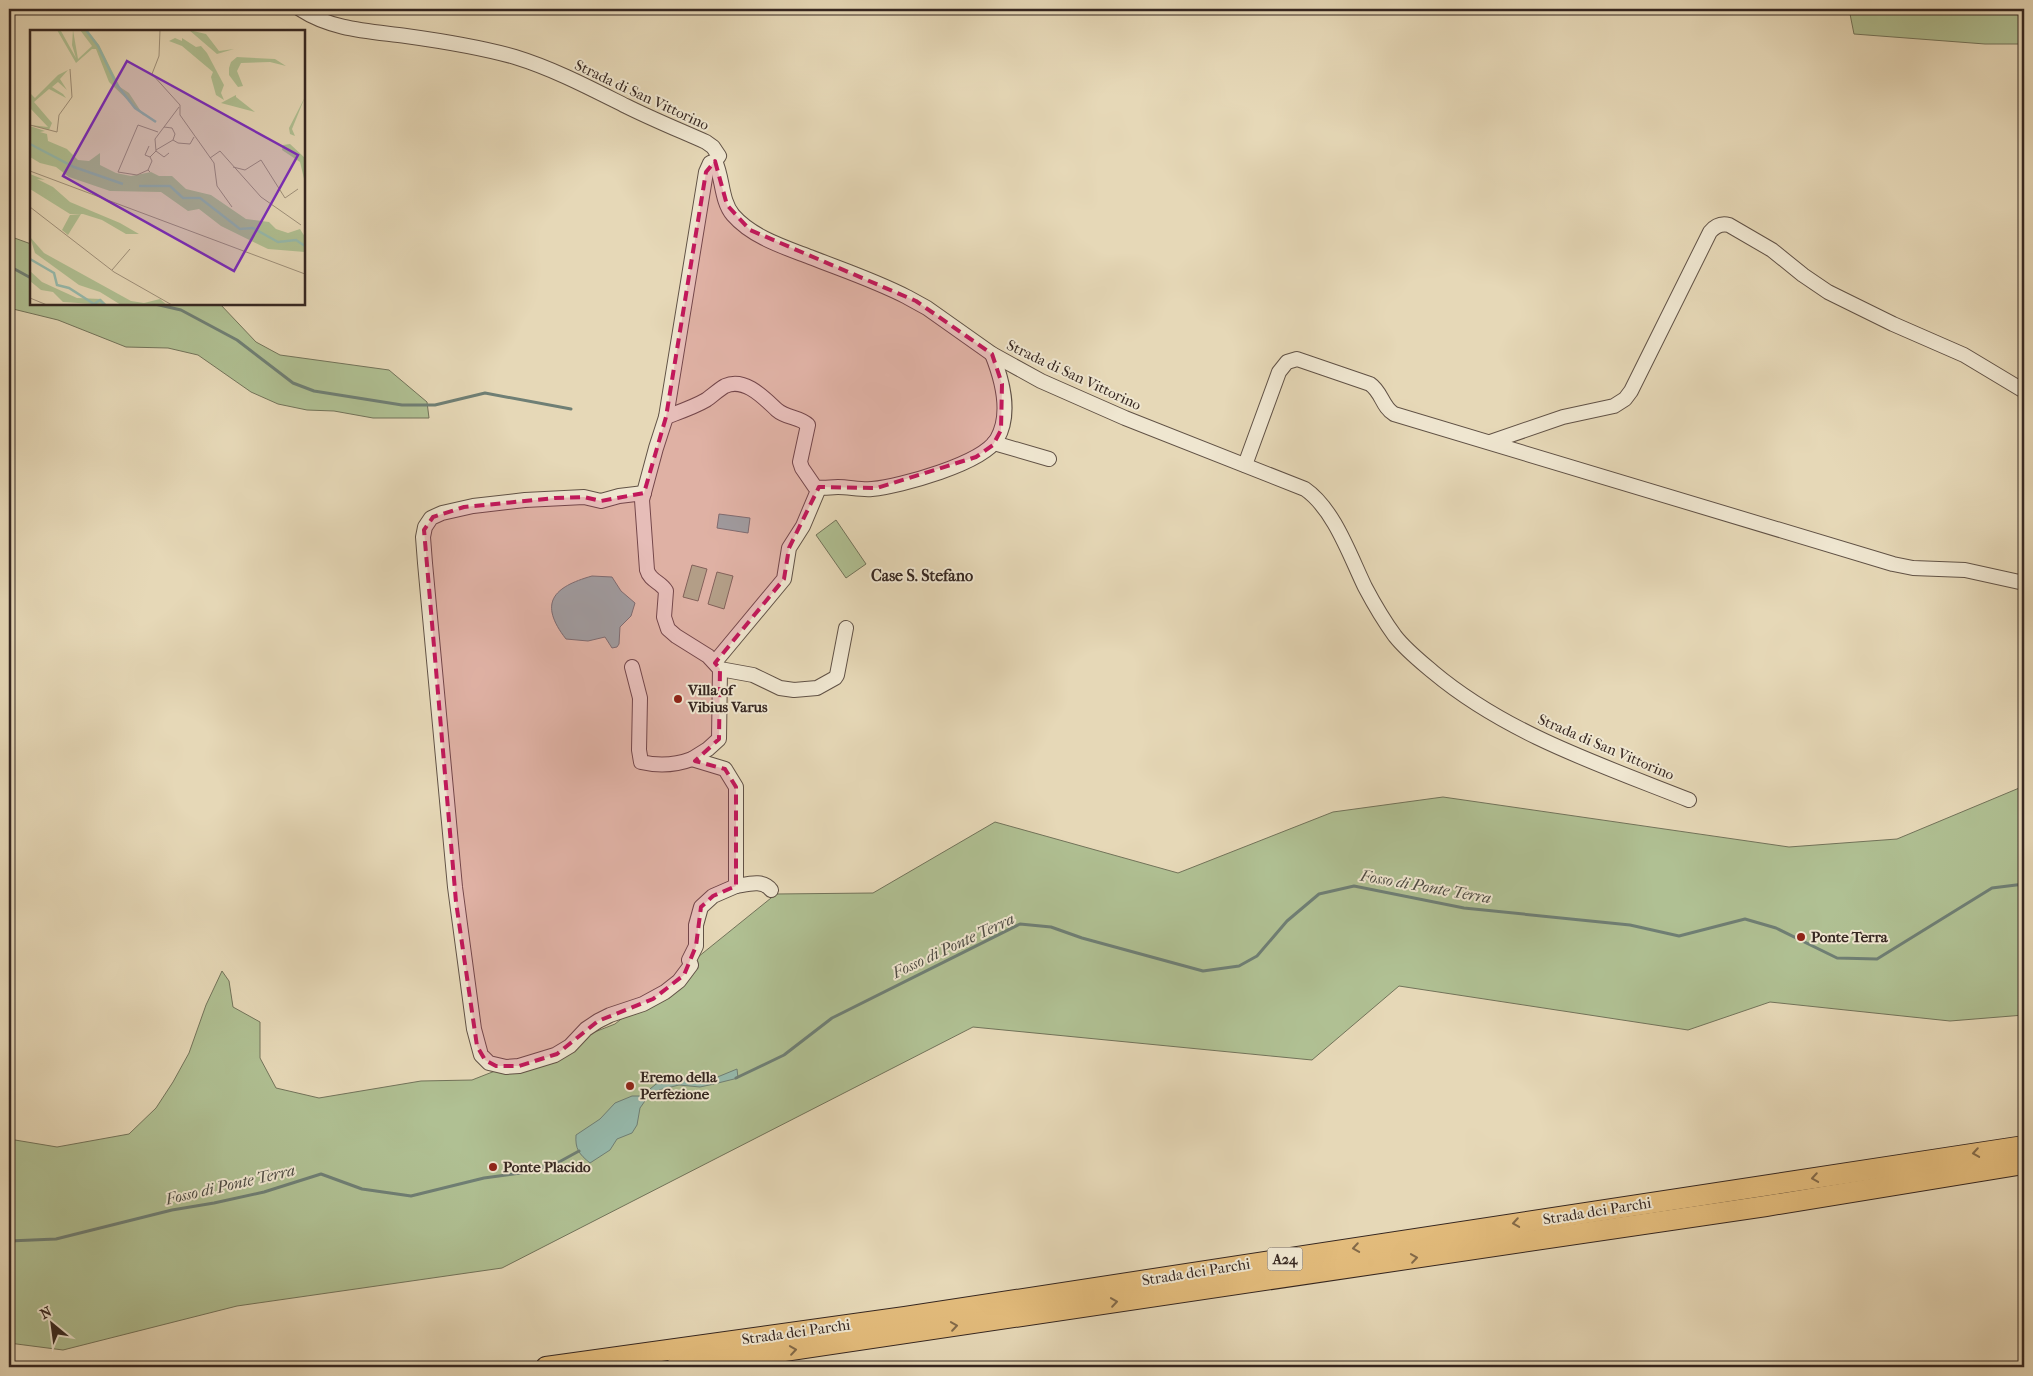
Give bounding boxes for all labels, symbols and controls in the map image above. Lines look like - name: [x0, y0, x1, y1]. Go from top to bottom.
- inset map: [30, 30, 305, 305]
- street label: Strada di San Vittorino: [572, 56, 713, 134]
- street label: Strada di San Vittorino: [1004, 336, 1145, 414]
- district label: Case S. Stefano: [871, 566, 973, 585]
- place label: Villa of Vibius Varus: [687, 681, 768, 716]
- marker: Villa of Vibius Varus: [672, 693, 684, 705]
- street label: Strada di San Vittorino: [1535, 710, 1677, 784]
- water label: Fosso di Ponte Terra: [1358, 865, 1493, 907]
- water label: Fosso di Ponte Terra: [888, 909, 1017, 982]
- place label: Ponte Terra: [1811, 928, 1889, 946]
- marker: Ponte Terra: [1795, 931, 1807, 943]
- place label: Eremo della Perfezione: [640, 1068, 718, 1103]
- marker: Eremo della Perfezione: [624, 1080, 636, 1092]
- one-way arrow: [1972, 1148, 1980, 1158]
- place label: Ponte Placido: [503, 1158, 591, 1176]
- water label: Fosso di Ponte Terra: [163, 1160, 297, 1209]
- marker: Ponte Placido: [487, 1161, 499, 1173]
- one-way arrow: [1811, 1172, 1820, 1182]
- street label: Strada dei Parchi: [1541, 1193, 1653, 1228]
- one-way arrow: [1512, 1218, 1521, 1228]
- one-way arrow: [1351, 1242, 1359, 1253]
- road number: A24: [1268, 1248, 1302, 1270]
- one-way arrow: [1410, 1253, 1418, 1264]
- street label: Strada dei Parchi: [1140, 1254, 1252, 1289]
- one-way arrow: [1111, 1297, 1119, 1308]
- north arrow: [28, 1298, 78, 1348]
- text: N: [37, 1303, 55, 1323]
- street label: Strada dei Parchi: [740, 1315, 852, 1349]
- one-way arrow: [950, 1321, 958, 1332]
- one-way arrow: [789, 1345, 797, 1356]

